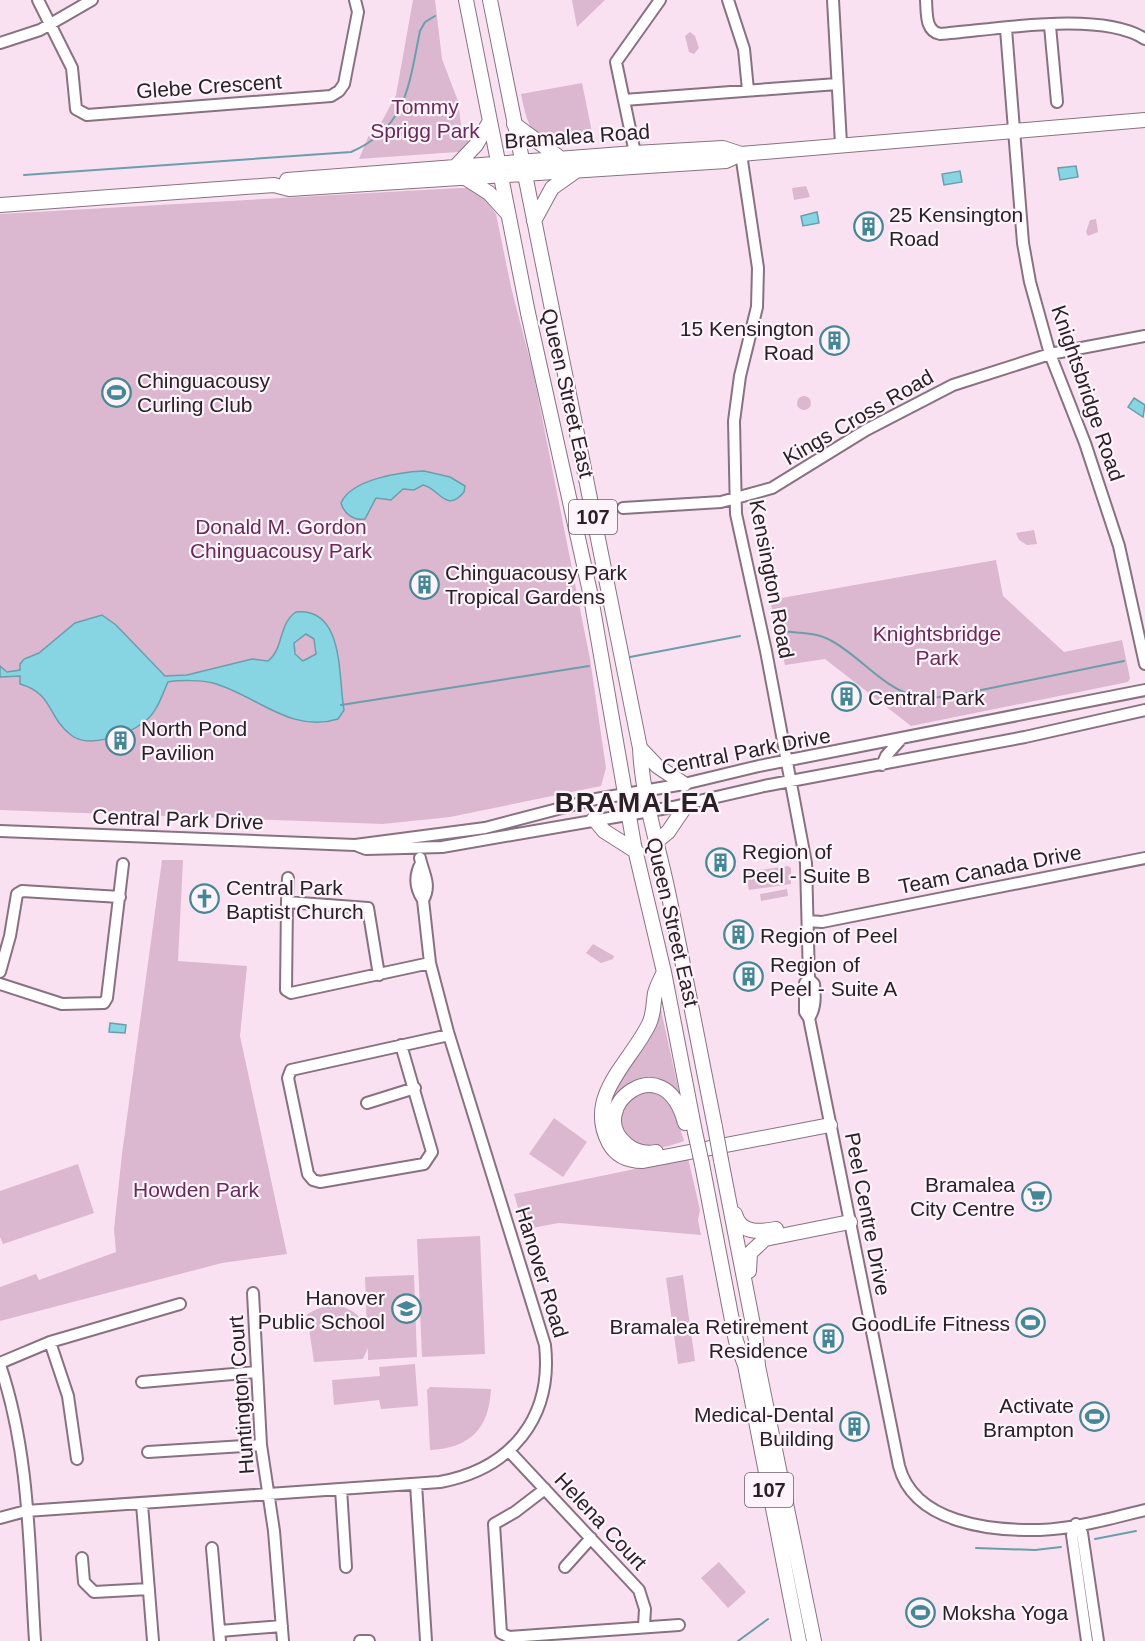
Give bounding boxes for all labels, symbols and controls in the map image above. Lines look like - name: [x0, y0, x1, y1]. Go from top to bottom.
- street label: Glebe Crescent: [135, 69, 283, 103]
- park label: Tommy Sprigg Park: [370, 95, 480, 142]
- street label: Bramalea Road: [503, 119, 651, 153]
- place label: 25 Kensington Road: [889, 203, 1023, 250]
- building icon: 25 Kensington Road: [852, 210, 884, 242]
- street label: Knightsbridge Road: [1047, 302, 1129, 484]
- street label: Queen Street East: [537, 306, 599, 480]
- place label: 15 Kensington Road: [680, 317, 814, 364]
- building icon: 15 Kensington Road: [819, 324, 851, 356]
- street label: Kings Cross Road: [779, 365, 937, 469]
- place label: Chinguacousy Curling Club: [137, 369, 271, 416]
- sports icon: Chinguacousy Curling Club: [100, 376, 132, 408]
- street label: Kensington Road: [745, 498, 799, 660]
- road number: 107: [569, 500, 617, 534]
- park label: Donald M. Gordon Chinguacousy Park: [190, 515, 373, 562]
- place label: Chinguacousy Park Tropical Gardens: [445, 561, 628, 608]
- building icon: Chinguacousy Park Tropical Gardens: [408, 568, 440, 600]
- park label: Knightsbridge Park: [873, 622, 1001, 669]
- building icon: Central Park: [831, 681, 863, 713]
- place label: Central Park: [868, 686, 985, 709]
- place label: North Pond Pavilion: [141, 717, 247, 764]
- street label: Central Park Drive: [660, 723, 832, 779]
- building icon: North Pond Pavilion: [104, 724, 136, 756]
- district label: BRAMALEA: [555, 788, 721, 818]
- street label: Central Park Drive: [92, 805, 264, 833]
- street label: Queen Street East: [642, 835, 704, 1009]
- place label: Region of Peel - Suite B: [742, 840, 870, 887]
- street label: Team Canada Drive: [897, 840, 1083, 898]
- building icon: Region of Peel - Suite B: [705, 847, 737, 879]
- place label: Central Park Baptist Church: [226, 876, 364, 923]
- church icon: Central Park Baptist Church: [189, 883, 221, 915]
- building icon: Region of Peel: [723, 919, 755, 951]
- place label: Region of Peel: [760, 924, 898, 947]
- place label: Region of Peel - Suite A: [770, 953, 897, 1000]
- building icon: Region of Peel - Suite A: [733, 960, 765, 992]
- street label: Peel Centre Drive: [841, 1130, 895, 1298]
- place label: Bramalea City Centre: [910, 1173, 1015, 1220]
- park label: Howden Park: [133, 1178, 260, 1201]
- supermarket icon: Bramalea City Centre: [1020, 1180, 1052, 1212]
- street label: Hanover Road: [511, 1204, 573, 1340]
- place label: Hanover Public School: [258, 1286, 385, 1333]
- school or university icon: Hanover Public School: [390, 1293, 422, 1325]
- sports icon: GoodLife Fitness: [1015, 1307, 1047, 1339]
- place label: GoodLife Fitness: [851, 1312, 1010, 1335]
- street label: Huntington Court: [224, 1315, 258, 1475]
- place label: Bramalea Retirement Residence: [610, 1315, 808, 1362]
- building icon: Bramalea Retirement Residence: [813, 1322, 845, 1354]
- place label: Activate Brampton: [983, 1394, 1074, 1441]
- sports icon: Activate Brampton: [1079, 1401, 1111, 1433]
- place label: Medical-Dental Building: [694, 1403, 834, 1450]
- building icon: Medical-Dental Building: [839, 1410, 871, 1442]
- street label: Helena Court: [550, 1468, 652, 1574]
- road number: 107: [745, 1473, 793, 1507]
- sports icon: Moksha Yoga: [905, 1596, 937, 1628]
- place label: Moksha Yoga: [942, 1601, 1068, 1624]

